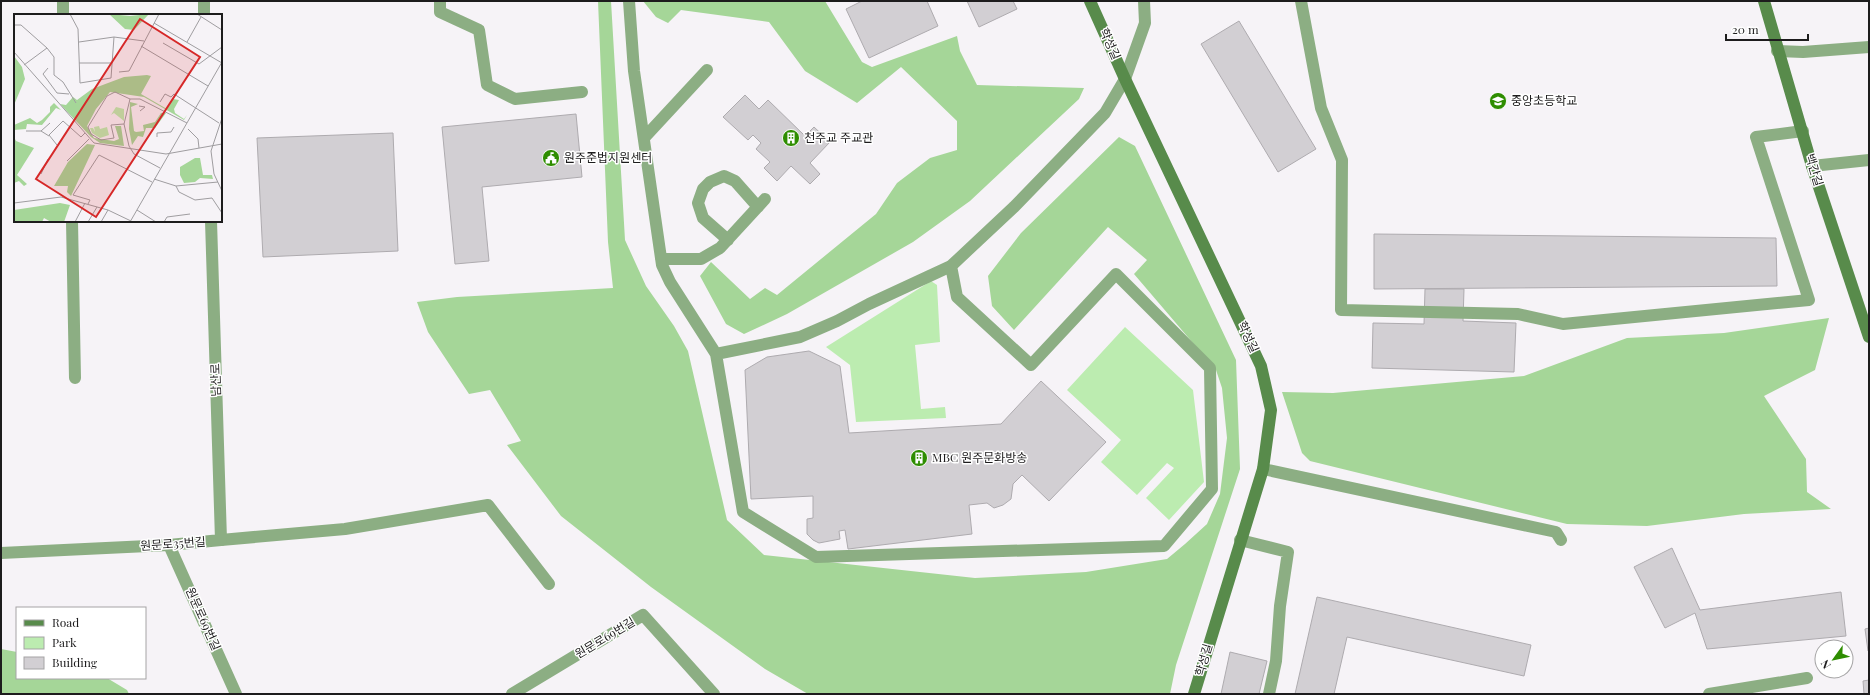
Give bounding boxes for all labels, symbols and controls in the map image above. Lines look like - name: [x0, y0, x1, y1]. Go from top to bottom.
- inset map: [14, 14, 222, 222]
- scale bar: [1726, 16, 1808, 42]
- text: 20 m: [1732, 21, 1759, 37]
- street label: 학성길: [1097, 25, 1125, 62]
- school or university icon: 중앙초등학교: [1488, 91, 1508, 111]
- place label: 중앙초등학교: [1511, 92, 1577, 108]
- building icon: 천주교 주교관: [781, 128, 801, 148]
- place label: 천주교 주교관: [804, 129, 873, 145]
- public building icon: 원주준법지원센터: [541, 148, 561, 168]
- place label: 원주준법지원센터: [564, 149, 652, 165]
- street label: 백간길: [1802, 152, 1827, 188]
- street label: 학성길: [1235, 318, 1263, 355]
- street label: 남산로: [206, 363, 224, 397]
- building icon: MBC 원주문화방송: [909, 448, 929, 468]
- place label: MBC 원주문화방송: [932, 449, 1027, 465]
- street label: 원문로35번길: [140, 533, 206, 553]
- street label: 원문로69번길: [183, 585, 225, 653]
- legend: [16, 607, 146, 679]
- street label: 원문로69번길: [571, 613, 638, 661]
- text: Road: [52, 614, 79, 630]
- text: Park: [52, 634, 77, 650]
- north arrow: [1814, 639, 1854, 679]
- street label: 학성길: [1191, 642, 1215, 678]
- text: Building: [52, 654, 98, 670]
- text: N: [1817, 657, 1834, 672]

